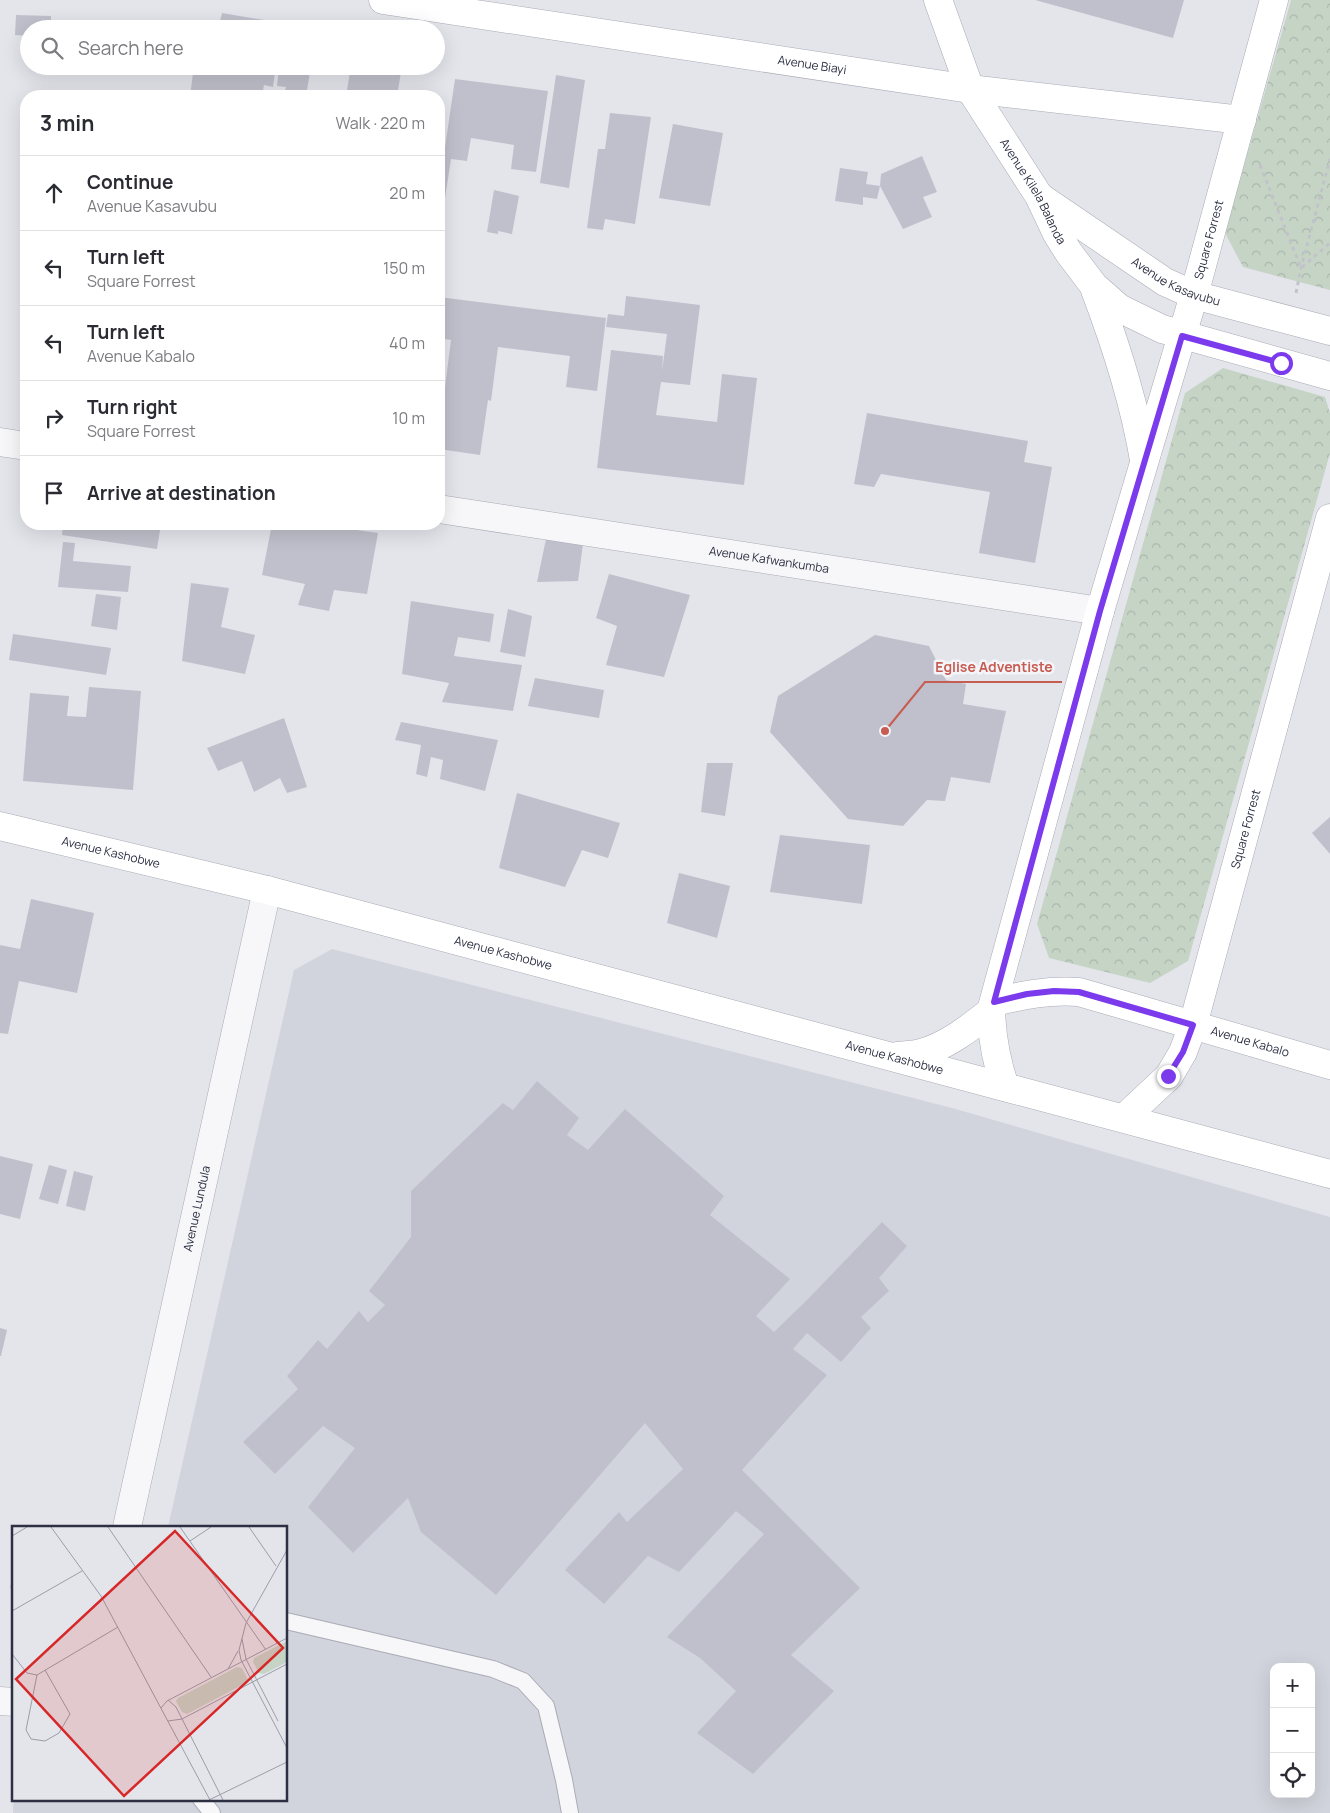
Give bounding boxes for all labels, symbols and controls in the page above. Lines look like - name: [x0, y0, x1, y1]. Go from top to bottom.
- search box: [20, 20, 445, 75]
- icon: search: [38, 34, 66, 62]
- text: Search here: [78, 35, 184, 61]
- street label: Avenue Biayi: [777, 51, 848, 78]
- text: 3 min: [40, 109, 94, 137]
- text: Walk · 220 m: [335, 112, 425, 134]
- street label: Avenue Kilela Balanda: [996, 135, 1070, 247]
- text: Continue: [87, 169, 173, 195]
- icon: ahead: [40, 179, 68, 207]
- text: 20 m: [389, 182, 425, 204]
- text: Avenue Kasavubu: [87, 195, 217, 217]
- street label: Square Forrest: [1190, 198, 1227, 281]
- text: Turn left: [87, 244, 165, 270]
- street label: Avenue Kasavubu: [1128, 253, 1222, 310]
- icon: left: [40, 254, 68, 282]
- text: 150 m: [383, 257, 425, 279]
- text: Square Forrest: [87, 270, 196, 292]
- text: Turn left: [87, 319, 165, 345]
- icon: left: [40, 329, 68, 357]
- text: 40 m: [389, 332, 425, 354]
- text: Avenue Kabalo: [87, 345, 195, 367]
- route start: [1270, 352, 1293, 375]
- text: Turn right: [87, 394, 177, 420]
- icon: right: [40, 404, 68, 432]
- text: 10 m: [392, 407, 425, 429]
- text: Square Forrest: [87, 420, 196, 442]
- icon: arrive: [40, 479, 68, 507]
- text: Arrive at destination: [87, 480, 276, 506]
- street label: Avenue Kafwankumba: [708, 542, 830, 577]
- callout: Eglise Adventiste: [925, 653, 1062, 682]
- text: Eglise Adventiste: [935, 657, 1053, 676]
- street label: Square Forrest: [1227, 787, 1264, 871]
- street label: Avenue Kashobwe: [60, 832, 162, 872]
- street label: Avenue Kashobwe: [452, 931, 554, 974]
- street label: Avenue Kabalo: [1209, 1022, 1291, 1061]
- street label: Avenue Kashobwe: [844, 1036, 945, 1078]
- route end: [1157, 1065, 1180, 1088]
- street label: Avenue Lundula: [179, 1164, 214, 1253]
- inset map: [12, 1526, 288, 1800]
- map controls: [1270, 1663, 1315, 1798]
- button: +: [1270, 1663, 1315, 1708]
- button: −: [1270, 1708, 1315, 1753]
- button: locate: [1270, 1753, 1315, 1798]

